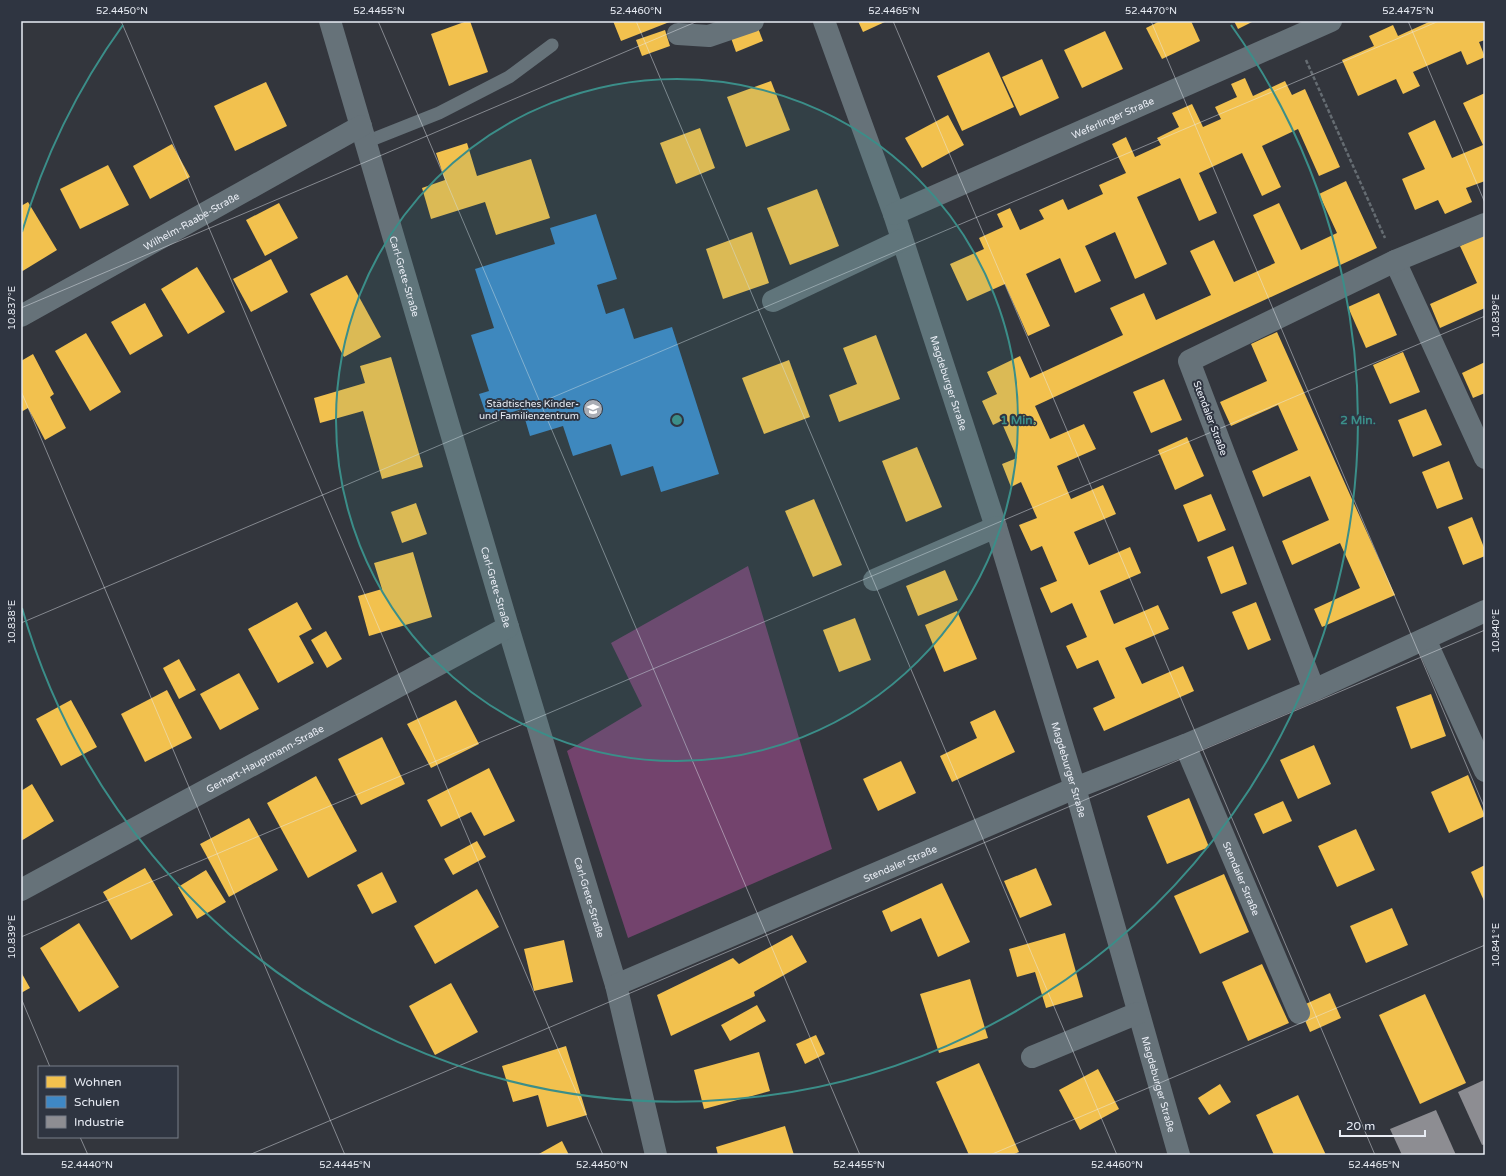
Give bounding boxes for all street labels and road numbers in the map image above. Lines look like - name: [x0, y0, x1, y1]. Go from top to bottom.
- street label: Weferlinger Straße: [1070, 95, 1156, 142]
- street label: Wilhelm-Raabe-Straße: [142, 190, 242, 253]
- street label: Carl-Grete-Straße: [386, 235, 422, 319]
- street label: Magdeburger Straße: [927, 334, 969, 433]
- street label: Stendaler Straße: [1190, 379, 1230, 458]
- street label: Carl-Grete-Straße: [478, 546, 513, 630]
- street label: Magdeburger Straße: [1048, 721, 1088, 819]
- street label: Gerhart-Hauptmann-Straße: [204, 722, 326, 796]
- street label: Stendaler Straße: [1220, 840, 1262, 918]
- street label: Stendaler Straße: [862, 843, 939, 885]
- street label: Carl-Grete-Straße: [571, 856, 607, 940]
- street label: Magdeburger Straße: [1139, 1035, 1177, 1134]

